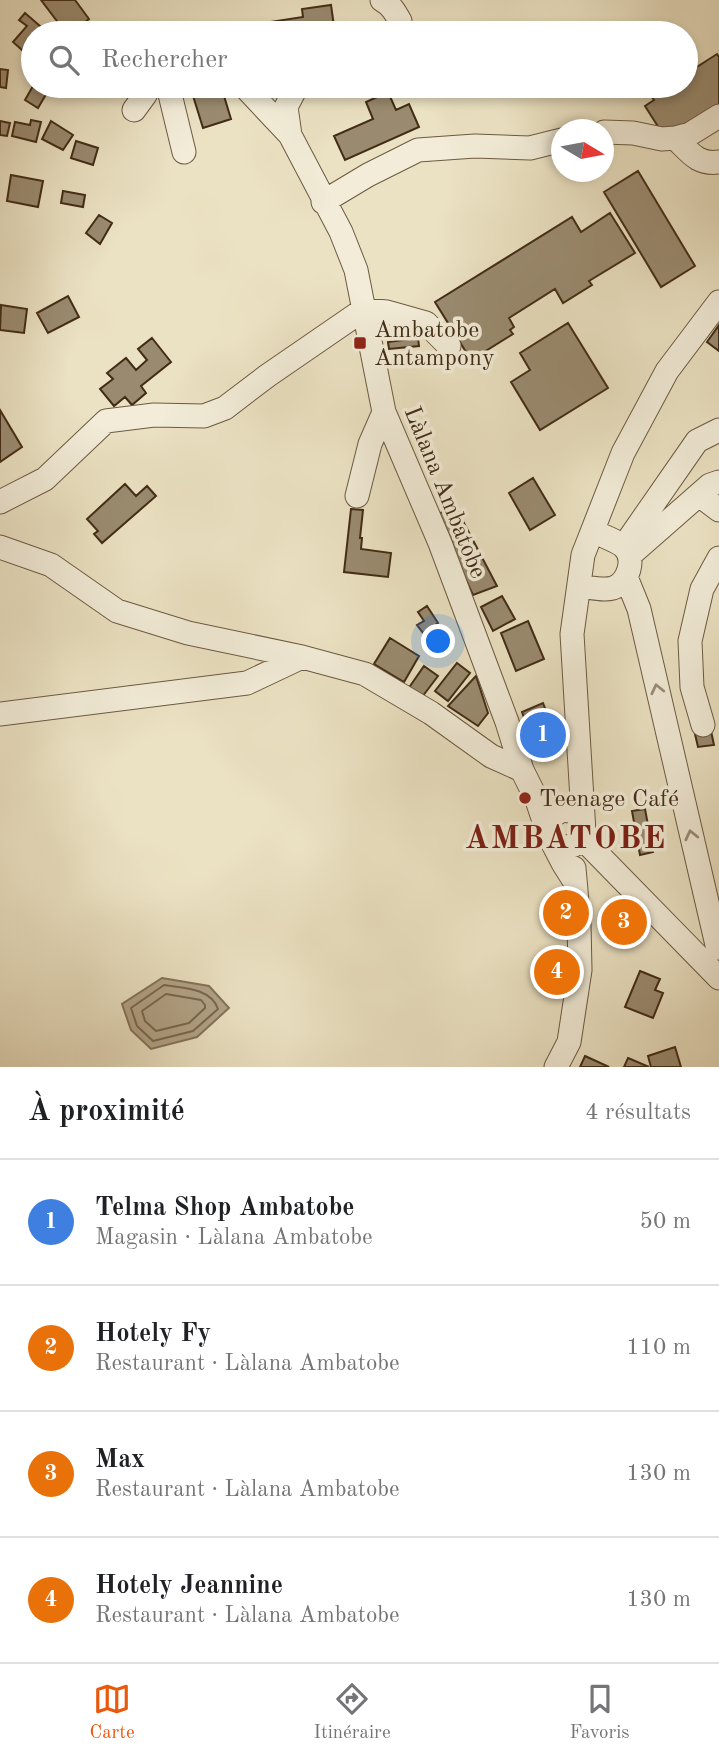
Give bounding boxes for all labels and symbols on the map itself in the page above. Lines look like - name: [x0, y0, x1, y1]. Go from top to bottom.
- north arrow: [551, 119, 614, 182]
- place label: Ambatobe Antampony: [374, 319, 495, 371]
- marker: Ambatobe Antampony: [352, 335, 368, 351]
- street label: Làlana Ambatobe: [399, 403, 490, 582]
- your location: [421, 624, 455, 658]
- one-way arrow: [651, 683, 665, 695]
- pin: 1: [520, 709, 566, 761]
- place label: Teenage Café: [539, 788, 679, 812]
- marker: Teenage Café: [517, 790, 533, 806]
- district label: AMBATOBE: [465, 824, 667, 856]
- one-way arrow: [685, 829, 699, 841]
- pin: 2: [543, 887, 589, 939]
- pin: 3: [601, 896, 647, 948]
- pin: 4: [534, 946, 580, 998]

